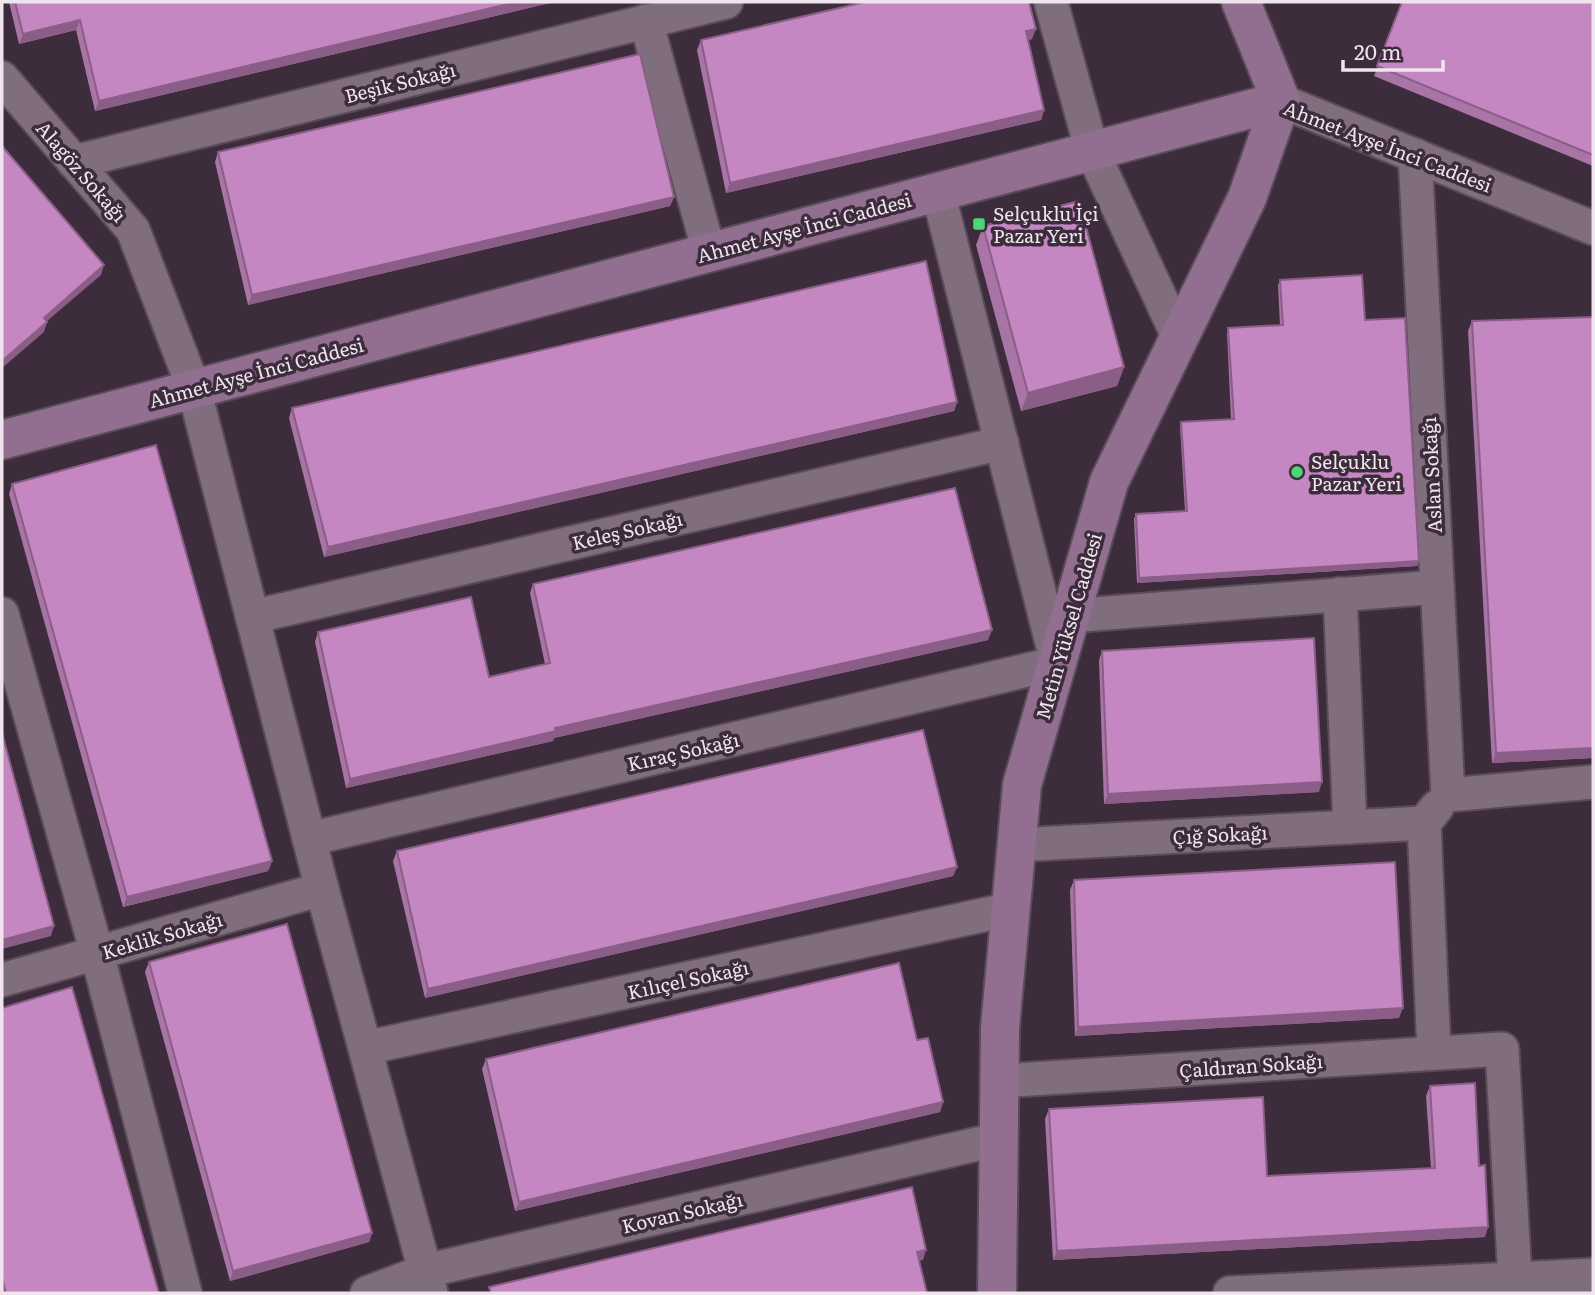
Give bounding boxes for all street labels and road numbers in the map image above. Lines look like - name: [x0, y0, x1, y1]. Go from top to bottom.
- street label: Beşik Sokağı: [342, 55, 458, 109]
- street label: Ahmet Ayşe İnci Caddesi: [1280, 93, 1496, 199]
- street label: Alagöz Sokağı: [30, 114, 134, 228]
- street label: Ahmet Ayşe İnci Caddesi: [694, 185, 914, 269]
- street label: Ahmet Ayşe İnci Caddesi: [146, 330, 366, 414]
- street label: Aslan Sokağı: [1414, 416, 1448, 534]
- street label: Keleş Sokağı: [569, 504, 685, 556]
- street label: Metin Yüksel Caddesi: [1028, 529, 1108, 723]
- street label: Kıraç Sokağı: [624, 725, 742, 777]
- street label: Çığ Sokağı: [1172, 818, 1268, 850]
- street label: Keklik Sokağı: [98, 904, 226, 966]
- street label: Kılıçel Sokağı: [625, 952, 751, 1006]
- street label: Çaldıran Sokağı: [1178, 1046, 1324, 1084]
- street label: Kovan Sokağı: [619, 1185, 745, 1239]

